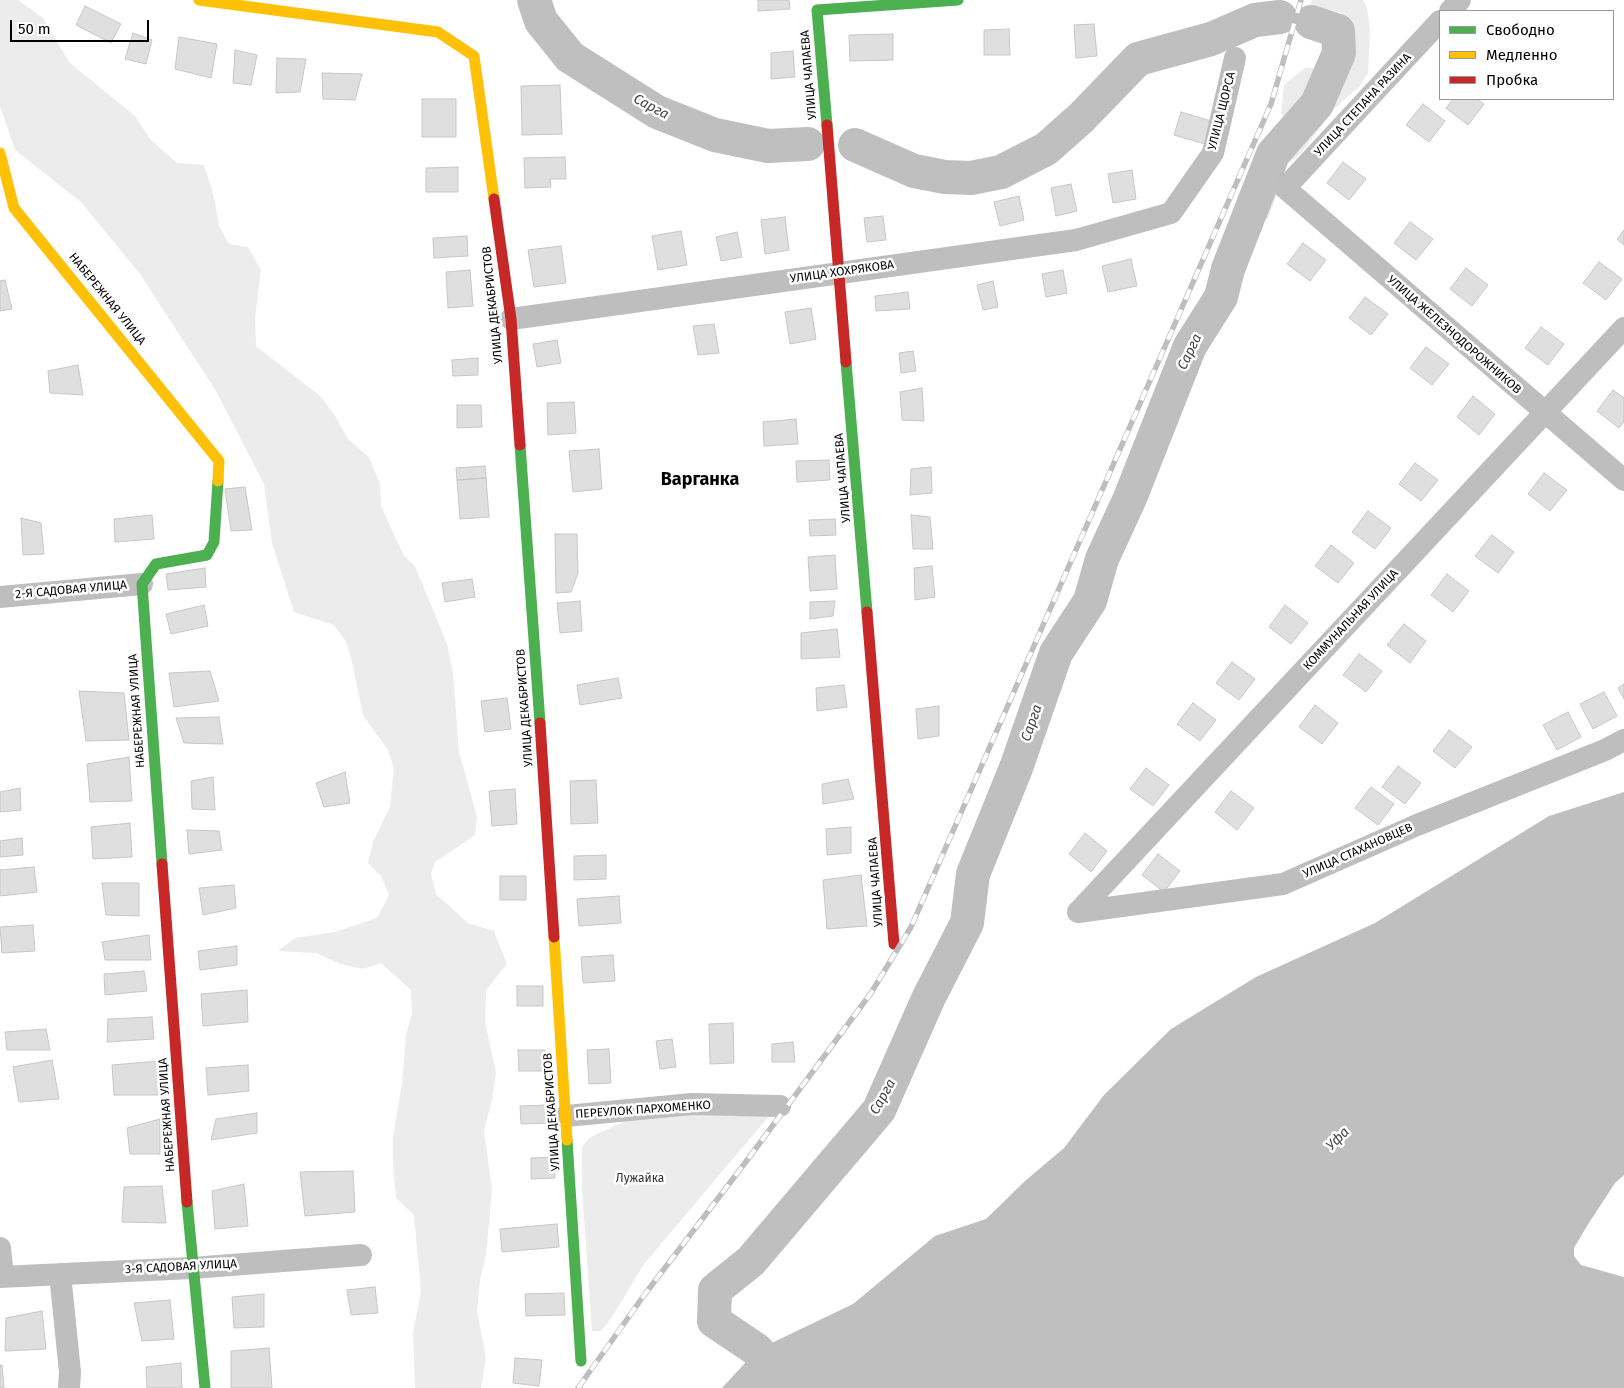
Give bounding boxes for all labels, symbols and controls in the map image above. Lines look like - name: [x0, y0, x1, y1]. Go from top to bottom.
- scale bar: [12, 10, 151, 42]
- legend: [1439, 10, 1614, 100]
- text: 50 m: [18, 20, 51, 38]
- text: Свободно: [1486, 21, 1555, 39]
- street label: УЛИЦА ЧАПАЕВА: [798, 30, 820, 120]
- text: Медленно: [1486, 46, 1558, 64]
- street label: УЛИЦА СТЕПАНА РАЗИНА: [1312, 51, 1414, 159]
- street label: УЛИЦА ЩОРСА: [1205, 70, 1239, 152]
- text: Пробка: [1486, 71, 1538, 89]
- water label: Сарга: [630, 91, 672, 123]
- street label: УЛИЦА ДЕКАБРИСТОВ: [480, 246, 506, 364]
- street label: НАБЕРЕЖНАЯ УЛИЦА: [65, 250, 149, 348]
- street label: УЛИЦА ХОХРЯКОВА: [789, 258, 895, 286]
- street label: УЛИЦА ЖЕЛЕЗНОДОРОЖНИКОВ: [1384, 273, 1524, 397]
- water label: Сарга: [1174, 331, 1206, 373]
- street label: УЛИЦА ЧАПАЕВА: [832, 433, 854, 523]
- district label: Варганка: [661, 469, 739, 491]
- street label: КОММУНАЛЬНАЯ УЛИЦА: [1300, 567, 1402, 673]
- street label: 2-Я САДОВАЯ УЛИЦА: [15, 578, 127, 602]
- street label: УЛИЦА ДЕКАБРИСТОВ: [514, 649, 536, 767]
- street label: НАБЕРЕЖНАЯ УЛИЦА: [126, 653, 148, 769]
- water label: Сарга: [1018, 702, 1046, 744]
- street label: УЛИЦА СТАХАНОВЦЕВ: [1301, 820, 1415, 882]
- street label: УЛИЦА ЧАПАЕВА: [866, 837, 886, 927]
- street label: УЛИЦА ДЕКАБРИСТОВ: [541, 1053, 563, 1171]
- street label: НАБЕРЕЖНАЯ УЛИЦА: [156, 1057, 178, 1173]
- water label: Сарга: [866, 1076, 900, 1118]
- street label: ПЕРЕУЛОК ПАРХОМЕНКО: [575, 1098, 711, 1122]
- water label: Уфа: [1323, 1124, 1353, 1154]
- park label: Лужайка: [616, 1172, 664, 1186]
- street label: 3-Я САДОВАЯ УЛИЦА: [125, 1257, 237, 1277]

